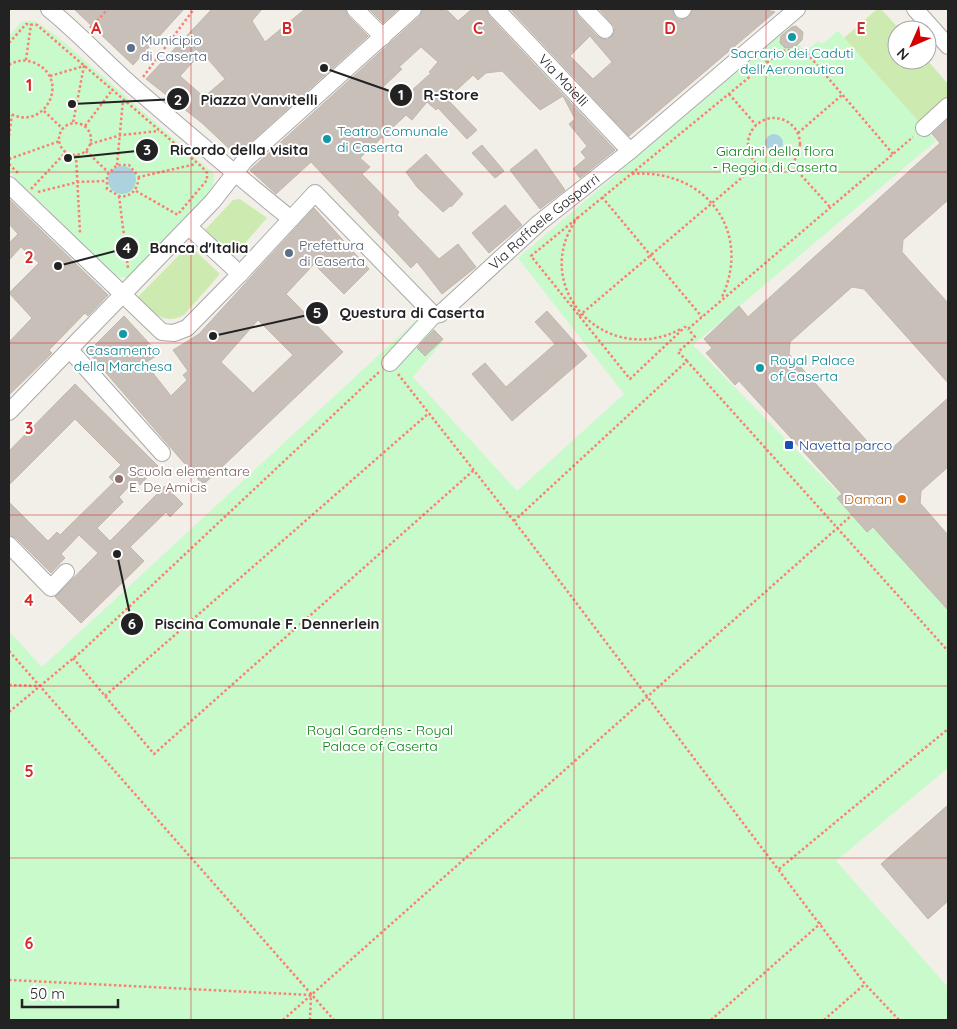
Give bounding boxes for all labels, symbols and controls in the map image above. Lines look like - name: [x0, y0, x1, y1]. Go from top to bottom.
- text: A: [91, 18, 102, 38]
- text: B: [282, 18, 292, 38]
- text: C: [473, 18, 483, 38]
- text: D: [664, 18, 676, 38]
- text: E: [856, 18, 866, 38]
- north arrow: [887, 20, 937, 70]
- place label: Municipio di Caserta: [141, 31, 207, 65]
- marker: Sacrario dei Caduti dell'Aeronautica: [786, 31, 798, 43]
- marker: Municipio di Caserta: [125, 42, 137, 54]
- place label: Sacrario dei Caduti dell'Aeronautica: [730, 44, 854, 78]
- text: N: [893, 44, 913, 64]
- street label: Via Maielli: [534, 50, 592, 110]
- text: 1: [26, 75, 32, 95]
- callout: R-Store: [388, 80, 489, 110]
- callout: Piazza Vanvitelli: [165, 84, 327, 114]
- text: 1: [398, 85, 404, 104]
- text: R-Store: [423, 85, 479, 104]
- text: 2: [174, 90, 182, 109]
- text: Piazza Vanvitelli: [201, 90, 317, 109]
- place label: Teatro Comunale di Caserta: [337, 122, 448, 156]
- marker: Teatro Comunale di Caserta: [321, 133, 333, 145]
- callout: Ricordo della visita: [135, 135, 318, 165]
- text: 3: [143, 140, 151, 159]
- text: Ricordo della visita: [170, 140, 308, 159]
- park label: Giardini della flora - Reggia di Caserta: [712, 142, 838, 176]
- street label: Via Raffaele Gasparri: [485, 170, 603, 274]
- callout: Banca d'Italia: [114, 233, 258, 263]
- place label: Prefettura di Caserta: [299, 236, 365, 270]
- text: 4: [123, 238, 132, 257]
- text: Banca d'Italia: [150, 238, 248, 257]
- text: 2: [24, 247, 34, 267]
- marker: Prefettura di Caserta: [283, 247, 295, 259]
- callout: Questura di Caserta: [305, 298, 495, 328]
- text: 5: [313, 303, 321, 322]
- text: Questura di Caserta: [339, 303, 485, 322]
- marker: Casamento della Marchesa: [117, 328, 129, 340]
- place label: Casamento della Marchesa: [74, 341, 172, 375]
- place label: Royal Palace of Caserta: [770, 351, 855, 385]
- marker: Royal Palace of Caserta: [754, 362, 766, 374]
- text: 3: [25, 418, 33, 438]
- place label: Navetta parco: [799, 436, 892, 454]
- marker: Navetta parco: [783, 439, 795, 451]
- place label: Scuola elementare E. De Amicis: [129, 462, 250, 496]
- marker: Scuola elementare E. De Amicis: [113, 473, 125, 485]
- place label: Daman: [844, 490, 892, 508]
- marker: Daman: [896, 493, 908, 505]
- text: 4: [24, 590, 34, 610]
- callout: Piscina Comunale F. Dennerlein: [120, 609, 390, 639]
- text: 6: [128, 614, 136, 633]
- text: Piscina Comunale F. Dennerlein: [155, 614, 379, 633]
- park label: Royal Gardens - Royal Palace of Caserta: [307, 721, 453, 755]
- text: 5: [24, 761, 34, 781]
- text: 6: [25, 933, 34, 953]
- scale bar: [22, 976, 119, 1008]
- text: 50 m: [30, 984, 65, 1003]

